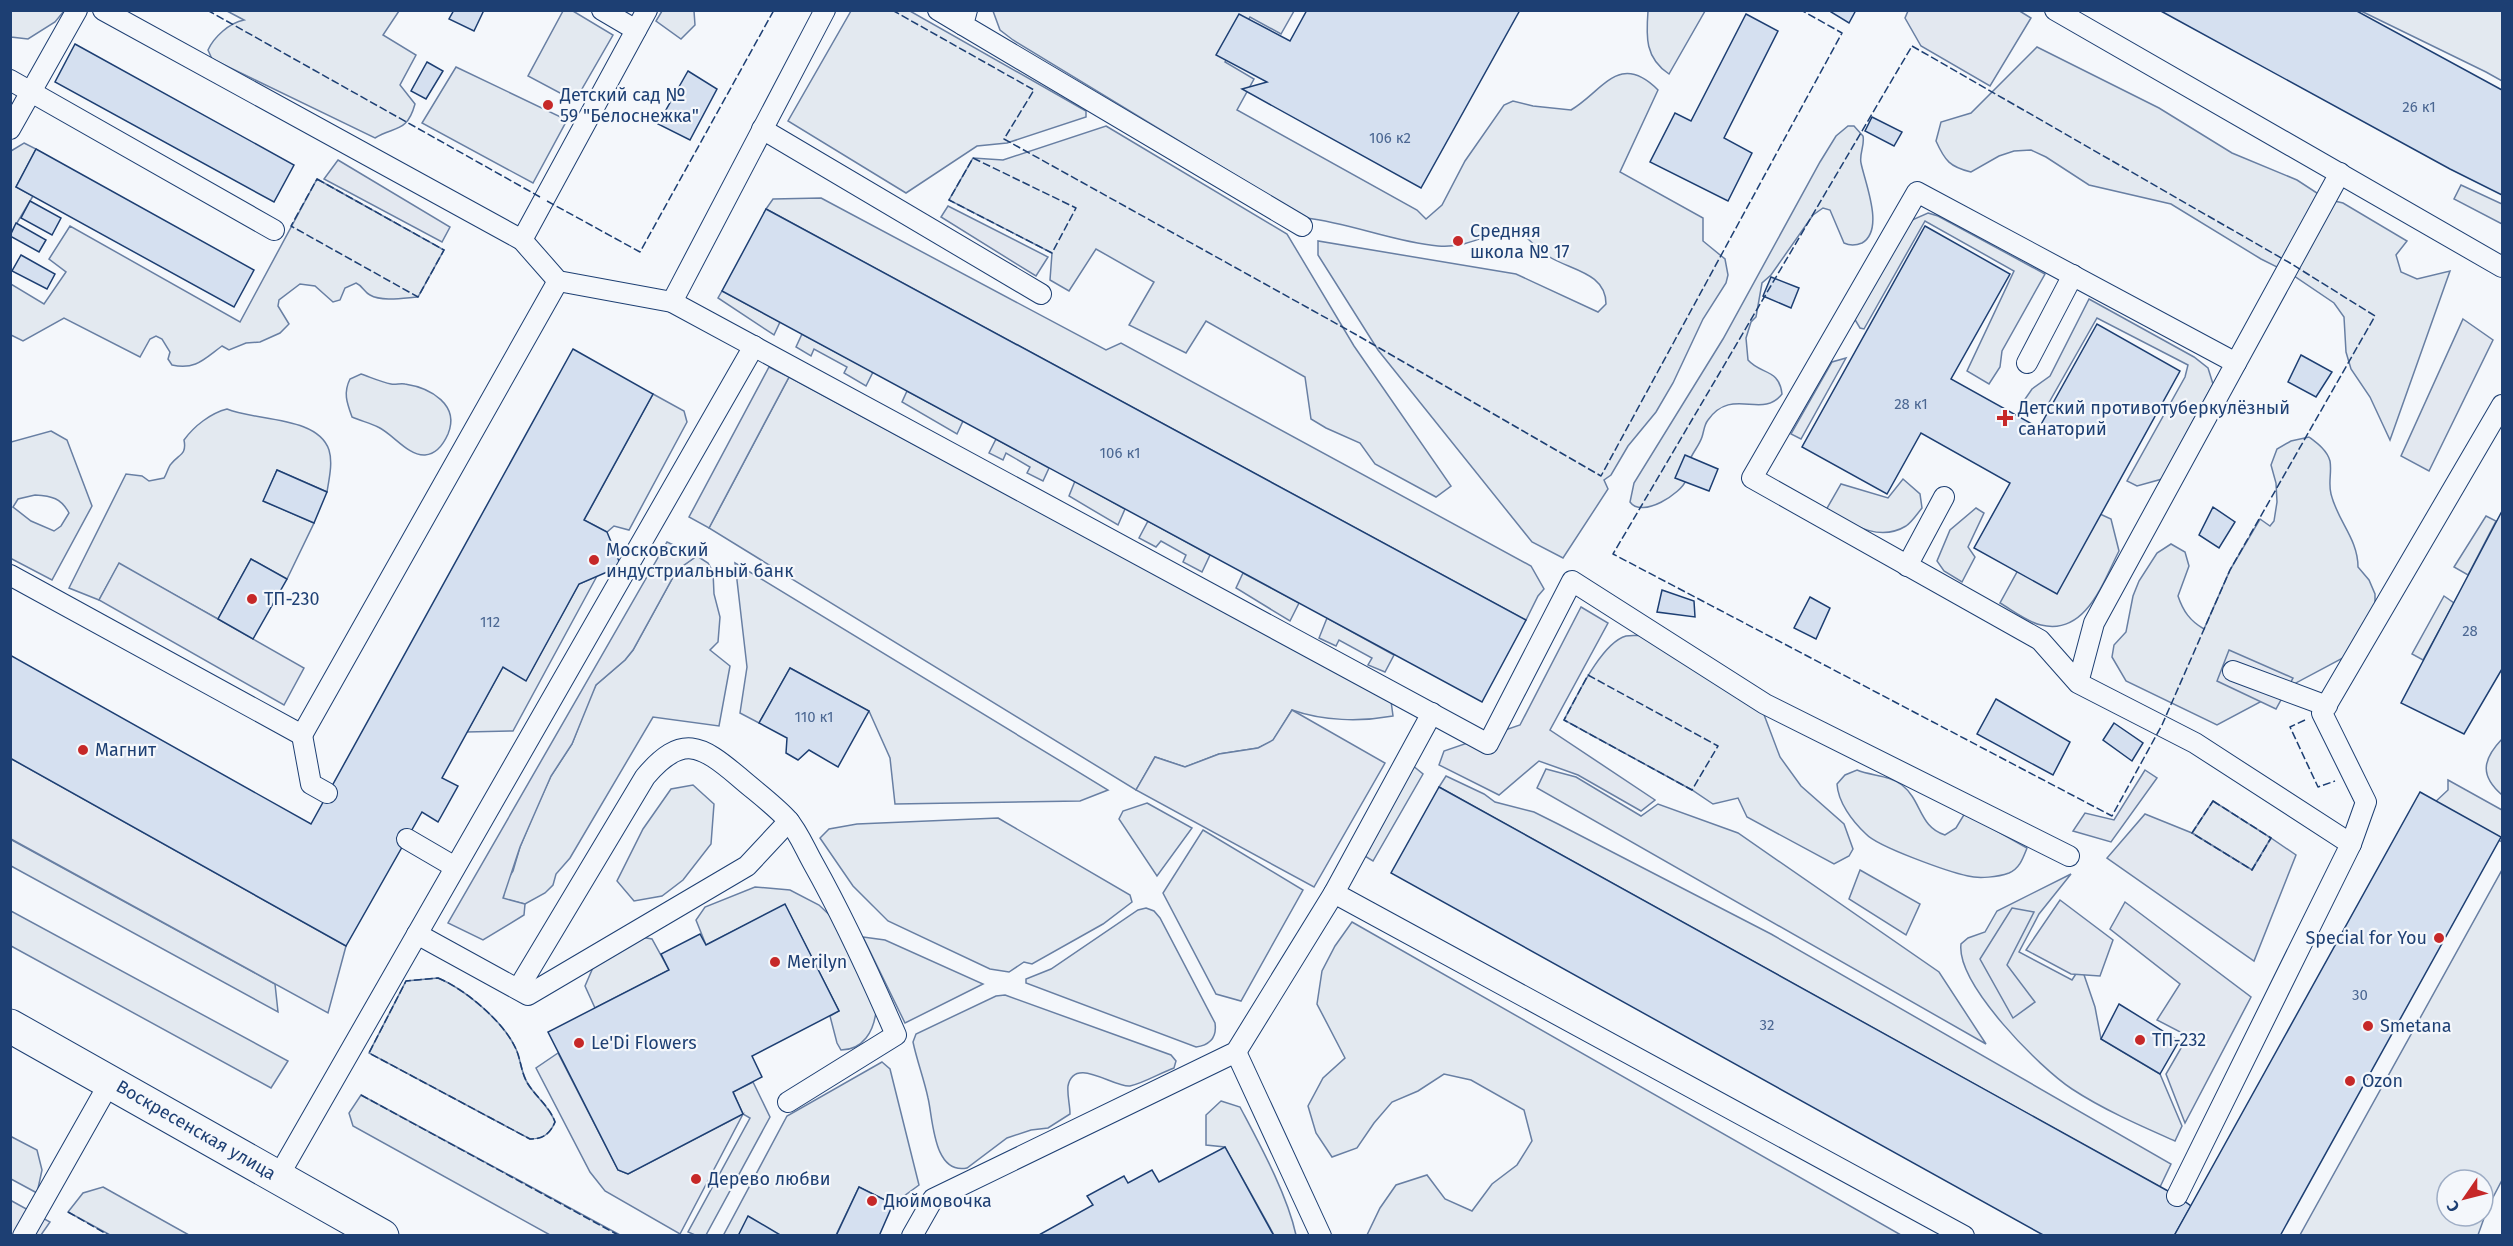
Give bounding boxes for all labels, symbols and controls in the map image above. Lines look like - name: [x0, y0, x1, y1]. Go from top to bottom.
- place label: Детский сад № 59 "Белоснежка": [559, 84, 699, 127]
- marker: Детский сад № 59 "Белоснежка": [541, 98, 555, 112]
- house number: 26 к1: [2402, 98, 2436, 116]
- house number: 106 к2: [1369, 129, 1411, 147]
- place label: Средняя школа № 17: [1470, 220, 1570, 263]
- marker: Средняя школа № 17: [1451, 234, 1465, 248]
- house number: 28 к1: [1894, 395, 1928, 413]
- place label: Детский противотуберкулёзный санаторий: [2017, 397, 2290, 440]
- marker: Детский противотуберкулёзный санаторий: [1996, 409, 2014, 427]
- house number: 106 к1: [1100, 444, 1140, 462]
- place label: Московский индустриальный банк: [606, 539, 794, 582]
- marker: Московский индустриальный банк: [587, 553, 601, 567]
- place label: ТП-230: [264, 588, 319, 610]
- marker: ТП-230: [245, 592, 259, 606]
- house number: 112: [480, 613, 500, 631]
- house number: 28: [2462, 622, 2478, 640]
- house number: 110 к1: [794, 708, 834, 726]
- place label: Магнит: [95, 739, 157, 761]
- marker: Магнит: [76, 743, 90, 757]
- place label: Special for You: [2305, 927, 2427, 949]
- marker: Special for You: [2432, 931, 2446, 945]
- place label: Merilyn: [787, 951, 847, 973]
- marker: Merilyn: [768, 955, 782, 969]
- house number: 30: [2352, 986, 2368, 1004]
- place label: Smetana: [2380, 1015, 2452, 1037]
- house number: 32: [1760, 1016, 1774, 1034]
- marker: Smetana: [2361, 1019, 2375, 1033]
- place label: ТП-232: [2152, 1029, 2206, 1051]
- place label: Le'Di Flowers: [591, 1032, 697, 1054]
- marker: ТП-232: [2133, 1033, 2147, 1047]
- marker: Le'Di Flowers: [572, 1036, 586, 1050]
- place label: Ozon: [2362, 1070, 2403, 1092]
- marker: Ozon: [2343, 1074, 2357, 1088]
- street label: Воскресенская улица: [112, 1075, 280, 1185]
- place label: Дерево любви: [707, 1168, 831, 1190]
- north arrow: [2435, 1168, 2495, 1228]
- marker: Дерево любви: [689, 1172, 703, 1186]
- place label: Дюймовочка: [883, 1190, 992, 1212]
- marker: Дюймовочка: [865, 1194, 879, 1208]
- text: С: [2442, 1196, 2464, 1216]

